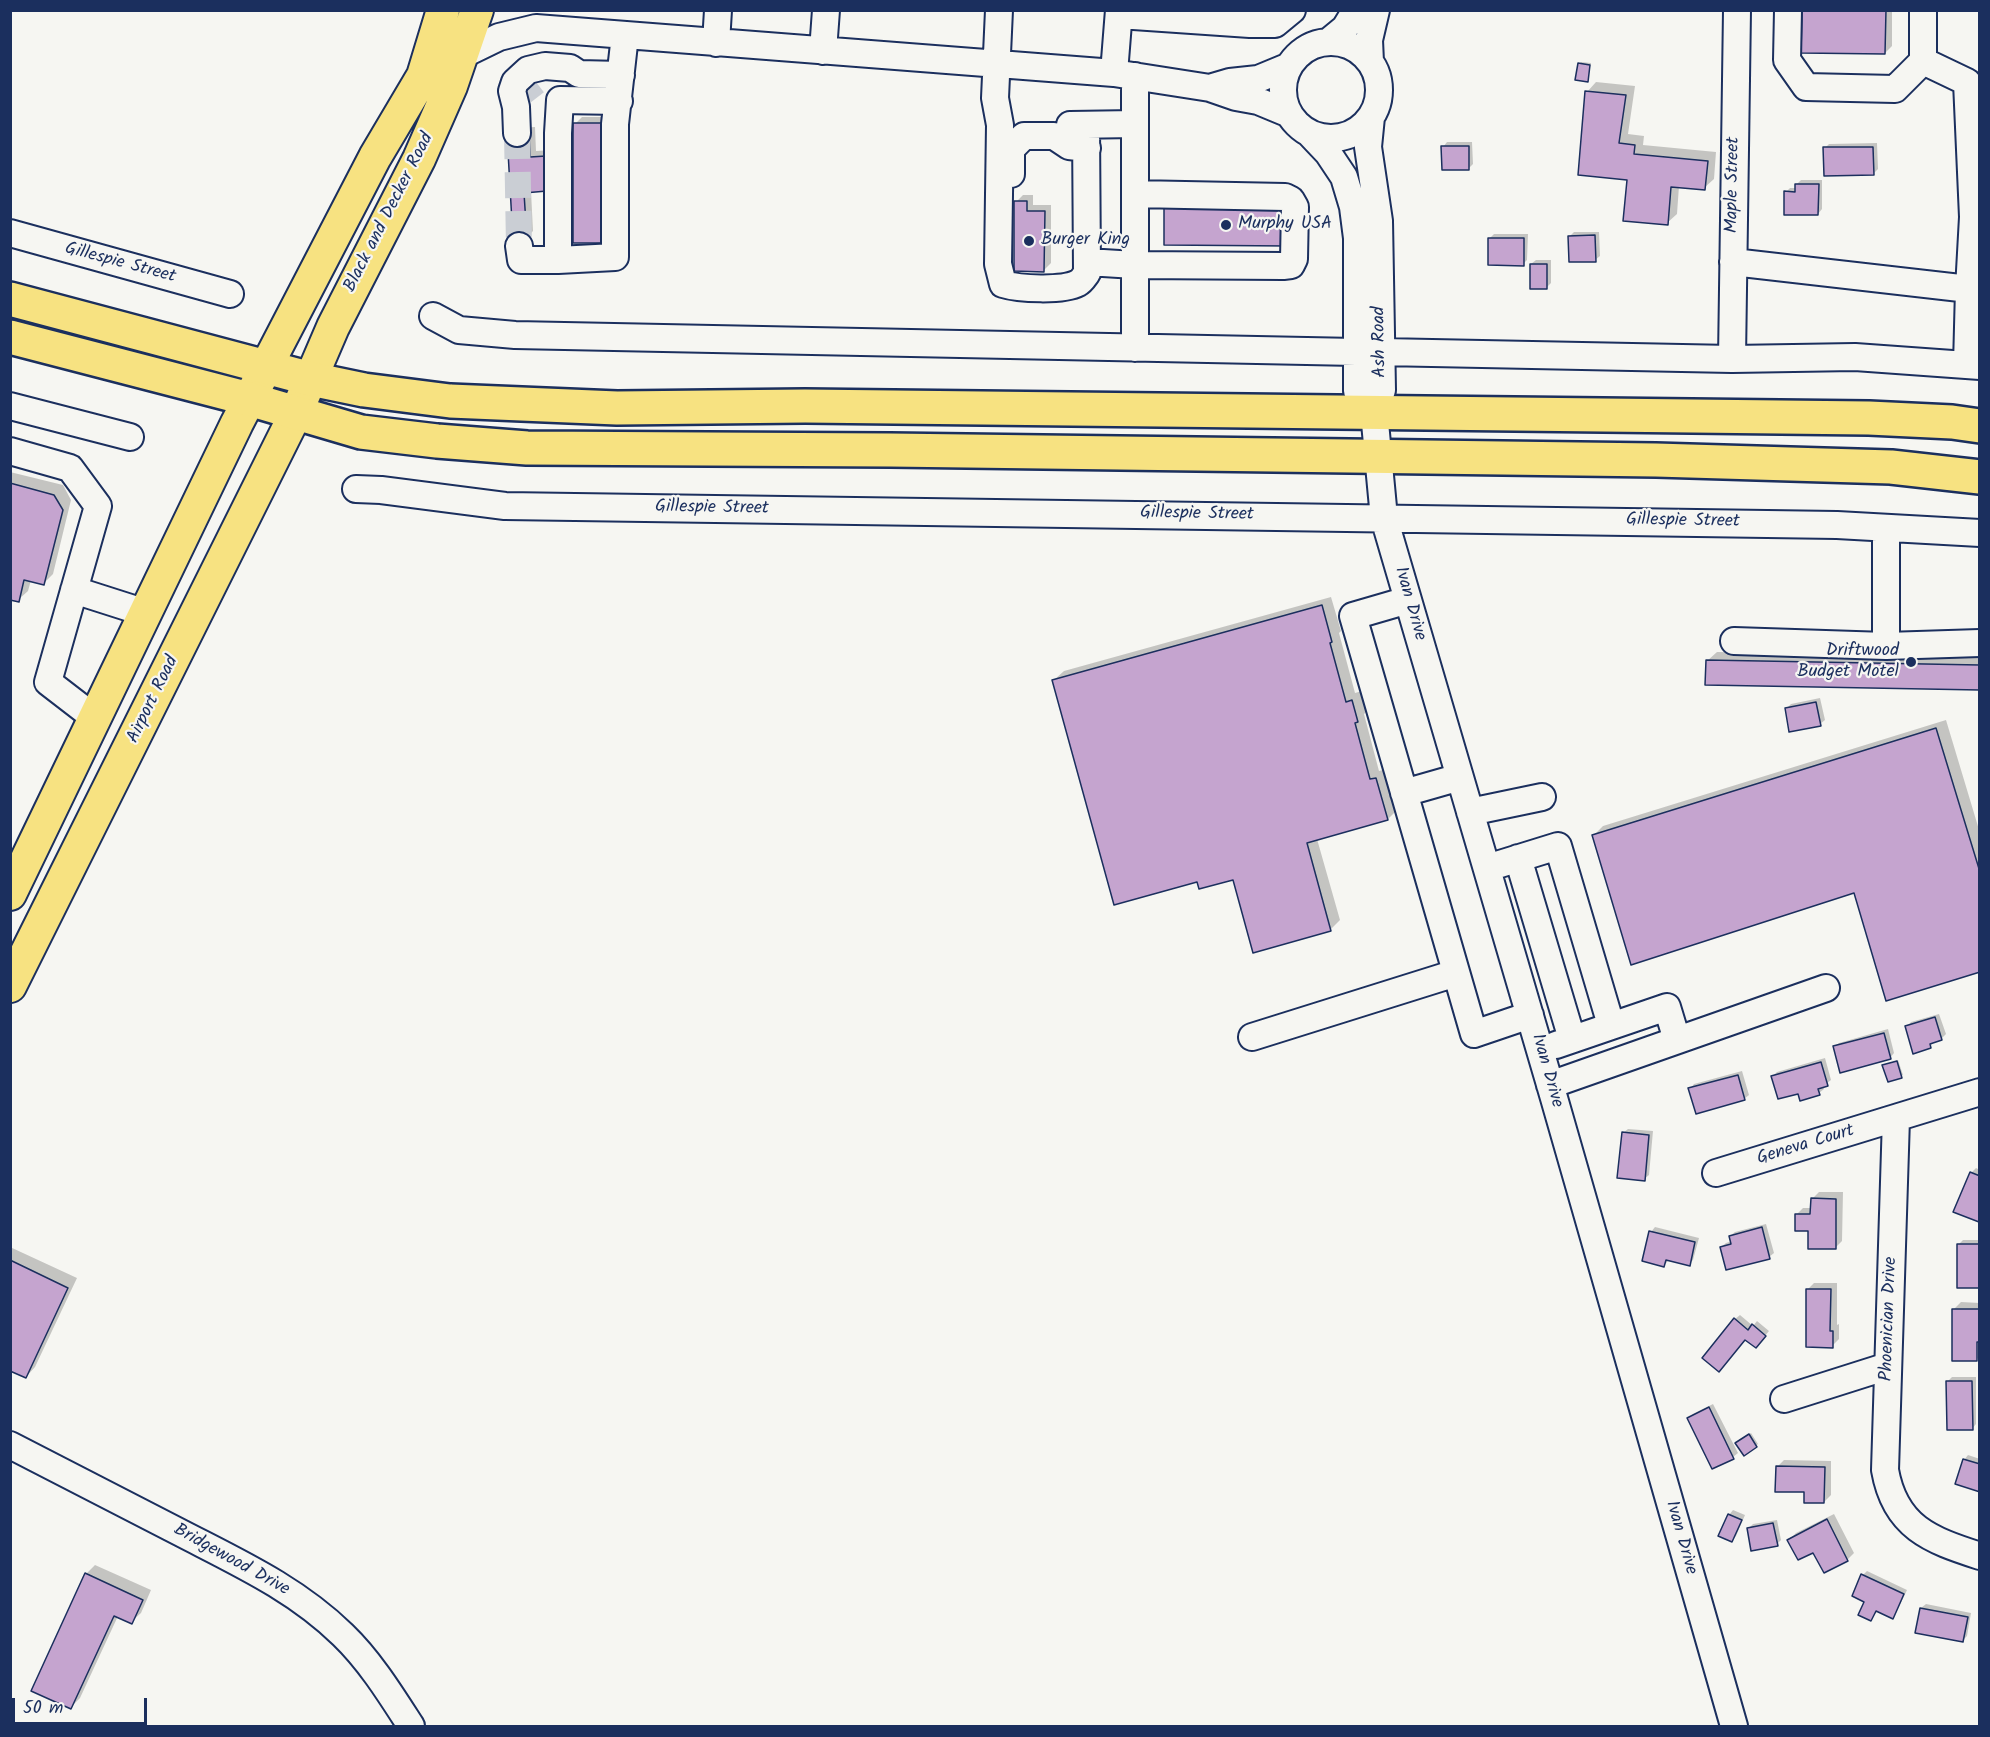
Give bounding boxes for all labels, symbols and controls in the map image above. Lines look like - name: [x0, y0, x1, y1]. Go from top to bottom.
- street label: Black and Decker Road: [340, 130, 440, 296]
- street label: Maple Street: [1722, 137, 1746, 233]
- place label: Murphy USA: [1238, 214, 1332, 236]
- marker: Murphy USA: [1219, 218, 1233, 232]
- place label: Burger King: [1041, 230, 1130, 252]
- marker: Burger King: [1022, 234, 1036, 248]
- street label: Gillespie Street: [62, 239, 178, 289]
- street label: Ash Road: [1370, 306, 1392, 378]
- street label: Gillespie Street: [655, 497, 769, 521]
- street label: Gillespie Street: [1140, 503, 1254, 527]
- street label: Gillespie Street: [1626, 510, 1740, 534]
- street label: Ivan Drive: [1388, 565, 1430, 643]
- place label: Driftwood Budget Motel: [1797, 641, 1899, 684]
- street label: Airport Road: [124, 653, 184, 747]
- marker: Driftwood Budget Motel: [1904, 655, 1918, 669]
- street label: Ivan Drive: [1525, 1032, 1567, 1110]
- street label: Geneva Court: [1755, 1121, 1857, 1171]
- street label: Phoenician Drive: [1877, 1256, 1903, 1382]
- street label: Ivan Drive: [1659, 1499, 1701, 1577]
- street label: Bridgewood Drive: [169, 1520, 293, 1602]
- scale bar: [15, 1686, 150, 1724]
- text: 50 m: [23, 1694, 63, 1723]

